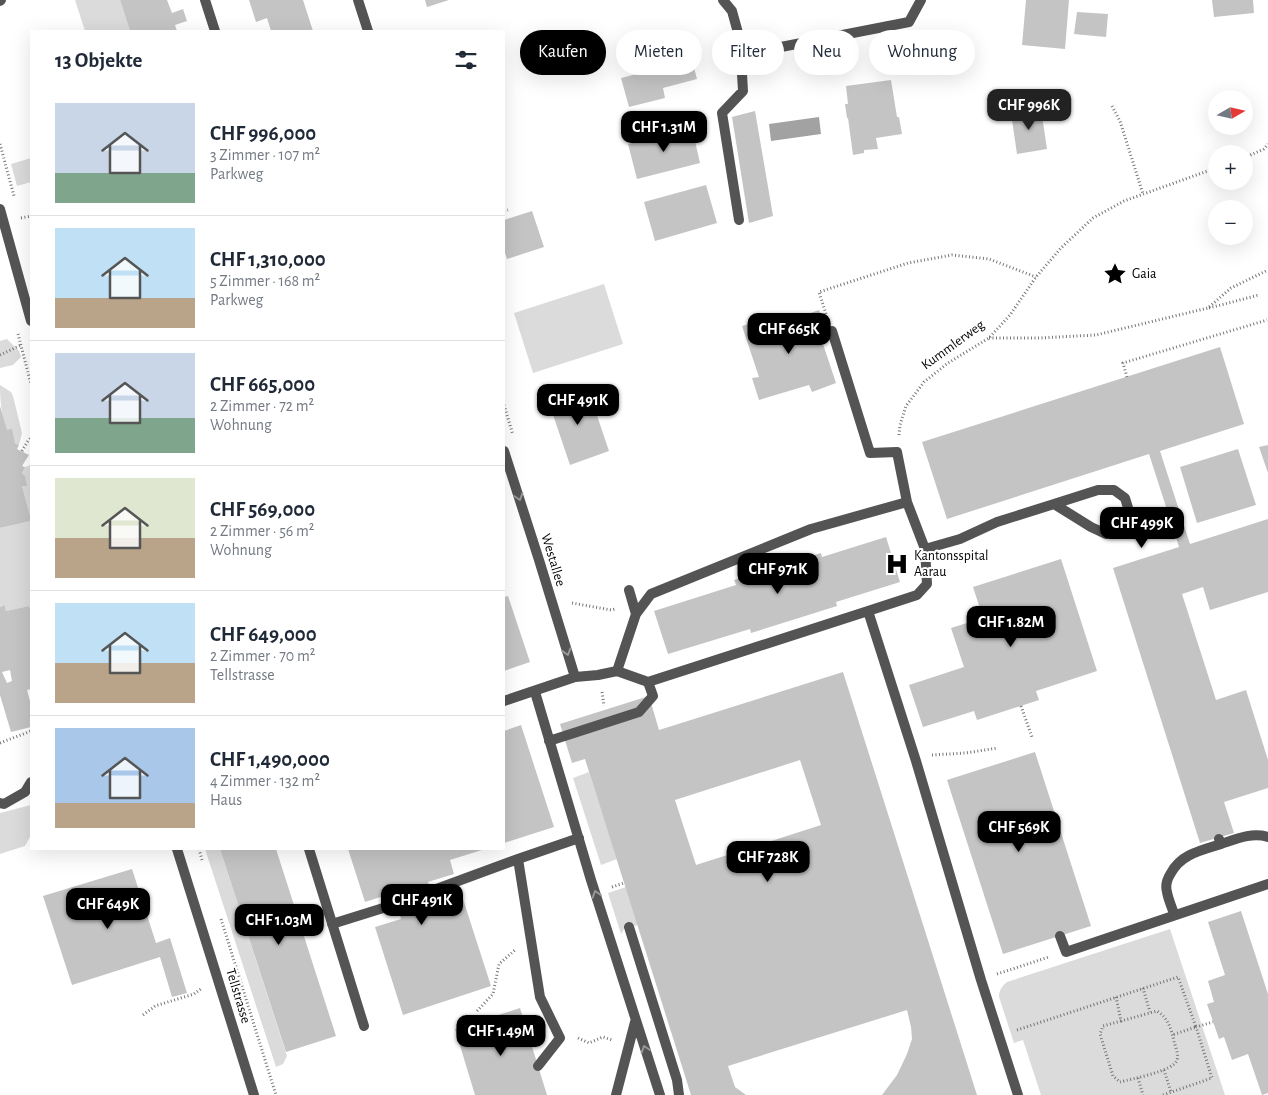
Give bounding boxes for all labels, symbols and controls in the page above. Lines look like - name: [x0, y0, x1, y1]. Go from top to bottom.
- chip: Kaufen: [520, 30, 606, 75]
- chip: Mieten: [616, 30, 702, 75]
- chip: Filter: [712, 30, 784, 75]
- chip: Neu: [794, 30, 859, 75]
- chip: Wohnung: [869, 30, 975, 75]
- icon: filters: [452, 46, 480, 74]
- text: 13 Objekte: [55, 50, 142, 71]
- pin: CHF 996K: [977, 88, 1081, 131]
- north arrow: [1208, 90, 1252, 135]
- map controls: [1208, 90, 1253, 245]
- text: CHF 996K: [998, 97, 1060, 113]
- pin: CHF 1.31M: [607, 110, 721, 153]
- text: CHF 1.31M: [632, 119, 696, 135]
- icon: home: [95, 123, 155, 183]
- text: CHF 996,000: [210, 123, 316, 144]
- button: +: [1208, 145, 1253, 190]
- text: 3 Zimmer · 107 m²: [210, 147, 320, 163]
- text: Parkweg: [210, 166, 263, 182]
- button: −: [1208, 200, 1253, 245]
- icon: home: [95, 248, 155, 308]
- text: CHF 1,310,000: [210, 249, 326, 270]
- place icon: Gaia: [1102, 261, 1128, 287]
- place label: Gaia: [1132, 267, 1157, 281]
- text: 5 Zimmer · 168 m²: [210, 273, 320, 289]
- text: Parkweg: [210, 292, 263, 308]
- pin: CHF 665K: [737, 312, 841, 355]
- street label: Kummlerweg: [919, 318, 987, 372]
- text: CHF 665K: [759, 321, 819, 337]
- icon: home: [95, 373, 155, 433]
- text: CHF 665,000: [210, 374, 315, 395]
- pin: CHF 491K: [526, 384, 630, 426]
- text: CHF 491K: [548, 392, 608, 408]
- text: 2 Zimmer · 72 m²: [210, 398, 314, 414]
- text: Wohnung: [210, 417, 272, 433]
- one-way arrow: [513, 492, 523, 501]
- icon: home: [95, 498, 155, 558]
- text: CHF 569,000: [210, 499, 315, 520]
- pin: CHF 499K: [1090, 506, 1194, 549]
- text: CHF 499K: [1111, 515, 1173, 531]
- text: 2 Zimmer · 56 m²: [210, 523, 314, 539]
- street label: Westallee: [538, 532, 568, 588]
- text: Wohnung: [210, 542, 272, 558]
- place label: Kantonsspital Aarau: [914, 549, 989, 579]
- hospital icon: Kantonsspital Aarau: [884, 551, 910, 577]
- pin: CHF 971K: [726, 552, 830, 595]
- text: CHF 971K: [749, 561, 807, 577]
- pin: CHF 1.82M: [954, 606, 1068, 648]
- text: CHF 1.82M: [978, 614, 1044, 630]
- icon: home: [95, 623, 155, 683]
- text: CHF 649,000: [210, 624, 317, 645]
- one-way arrow: [562, 647, 572, 656]
- text: 2 Zimmer · 70 m²: [210, 648, 315, 664]
- text: Tellstrasse: [210, 667, 275, 683]
- icon: home: [95, 748, 155, 808]
- text: CHF 1,490,000: [210, 749, 330, 770]
- text: 4 Zimmer · 132 m²: [210, 773, 320, 789]
- text: Haus: [210, 792, 242, 808]
- pin: CHF 569K: [967, 810, 1071, 853]
- text: CHF 569K: [989, 819, 1049, 835]
- pin: CHF 728K: [716, 840, 820, 883]
- text: CHF 728K: [738, 849, 798, 865]
- pin: CHF 491K: [370, 884, 474, 926]
- pin: CHF 649K: [56, 888, 160, 930]
- one-way arrow: [591, 890, 601, 898]
- text: CHF 491K: [392, 892, 452, 908]
- text: CHF 649K: [77, 896, 139, 912]
- pin: CHF 1.03M: [222, 904, 336, 946]
- text: CHF 1.03M: [246, 912, 312, 928]
- street label: Tellstrasse: [223, 967, 253, 1025]
- pin: CHF 1.49M: [444, 1014, 558, 1057]
- text: CHF 1.49M: [467, 1023, 535, 1039]
- one-way arrow: [640, 1045, 650, 1053]

